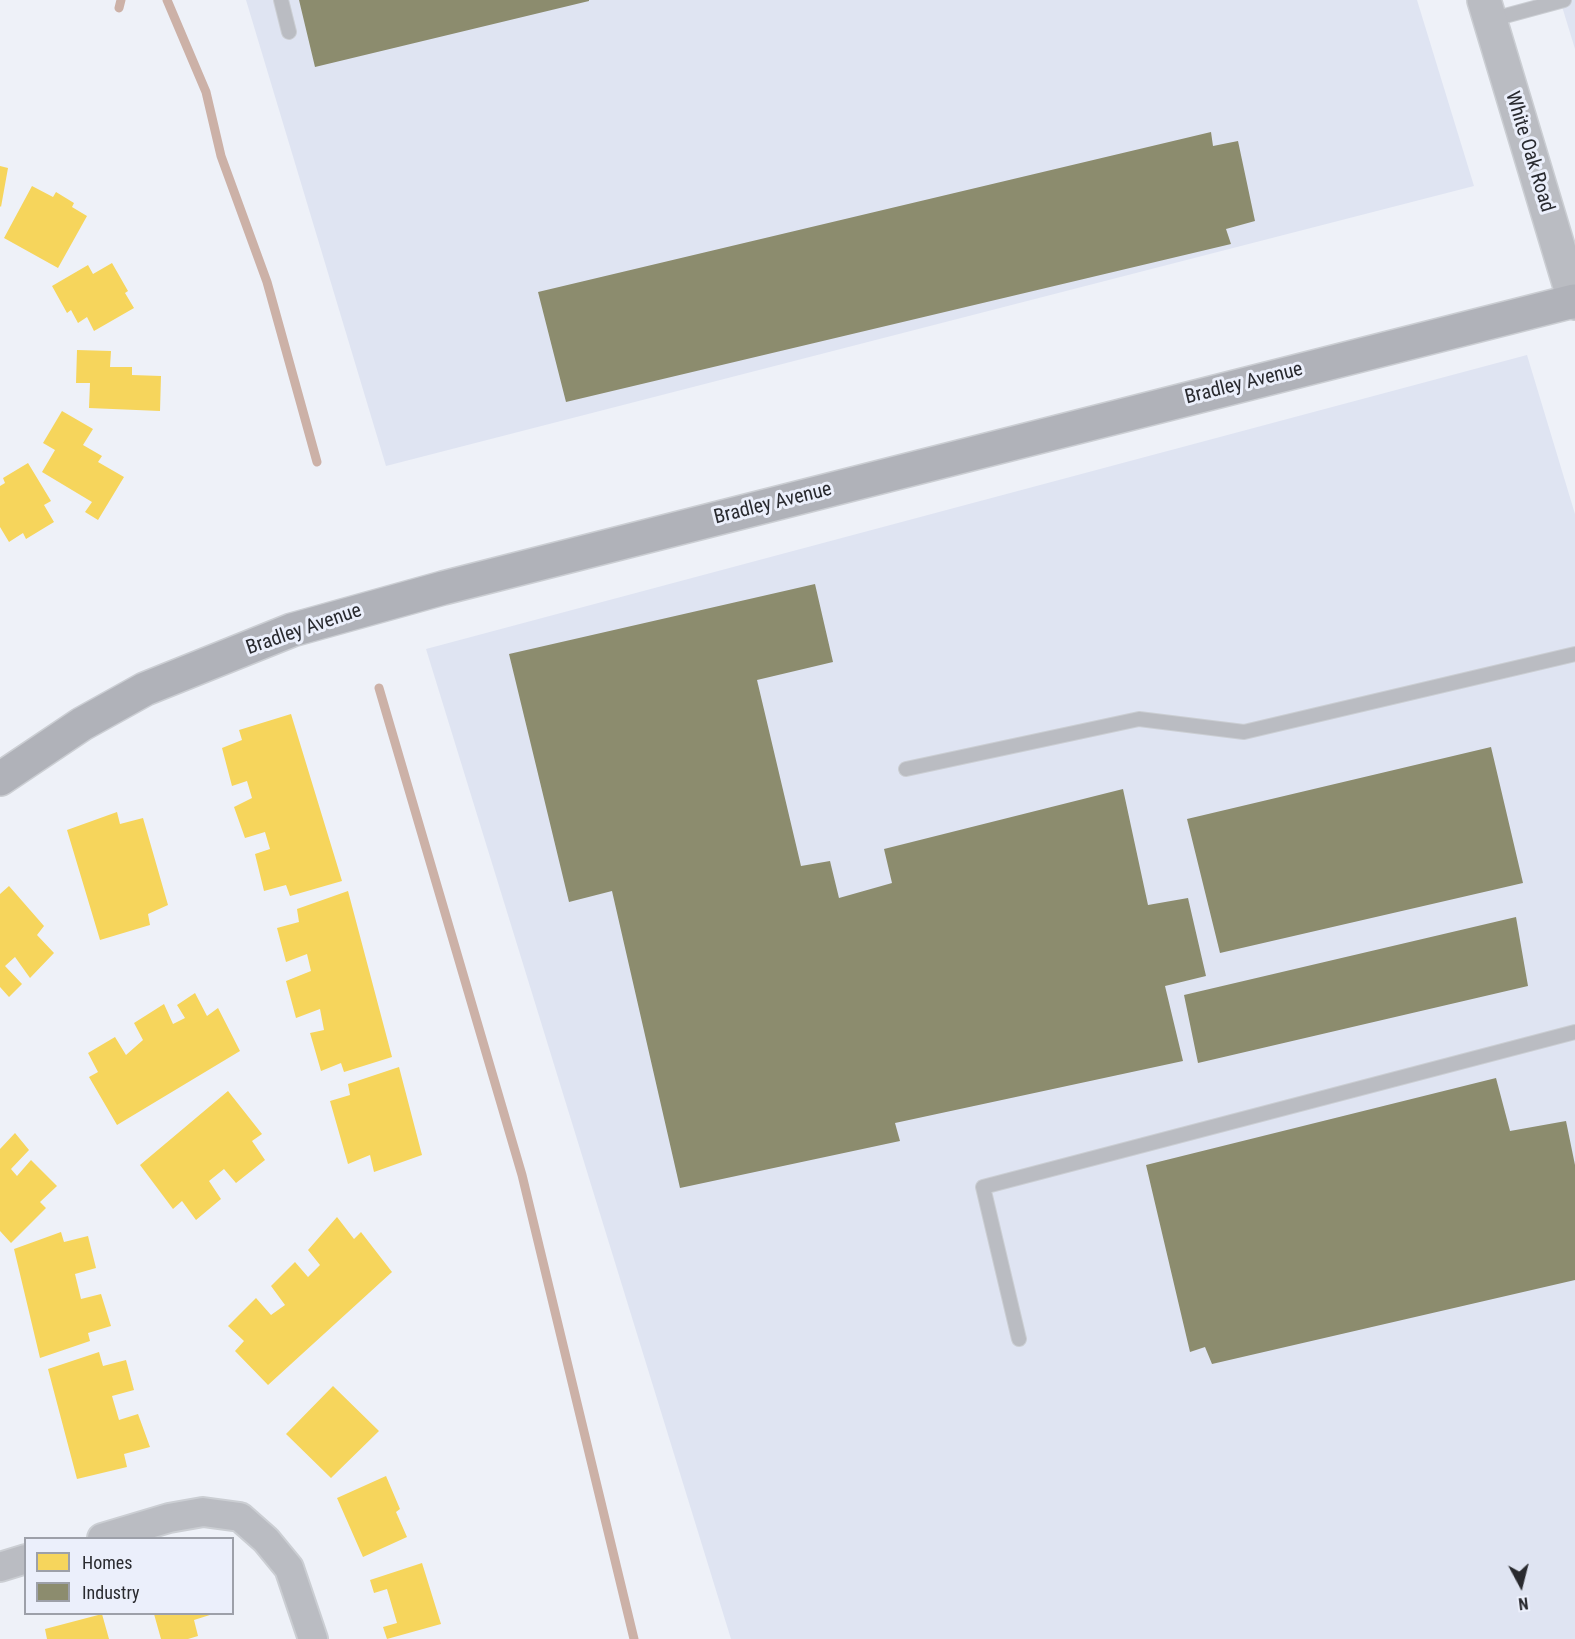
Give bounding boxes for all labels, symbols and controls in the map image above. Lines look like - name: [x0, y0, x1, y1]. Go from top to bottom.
- street label: White Oak Road: [1499, 89, 1559, 215]
- street label: Bradley Avenue: [1183, 358, 1305, 410]
- street label: Bradley Avenue: [712, 478, 834, 530]
- street label: Bradley Avenue: [243, 599, 365, 661]
- legend: [24, 1537, 234, 1615]
- text: Homes: [82, 1552, 132, 1573]
- north arrow: [1491, 1555, 1551, 1615]
- text: Industry: [82, 1582, 140, 1603]
- text: N: [1517, 1593, 1529, 1613]

